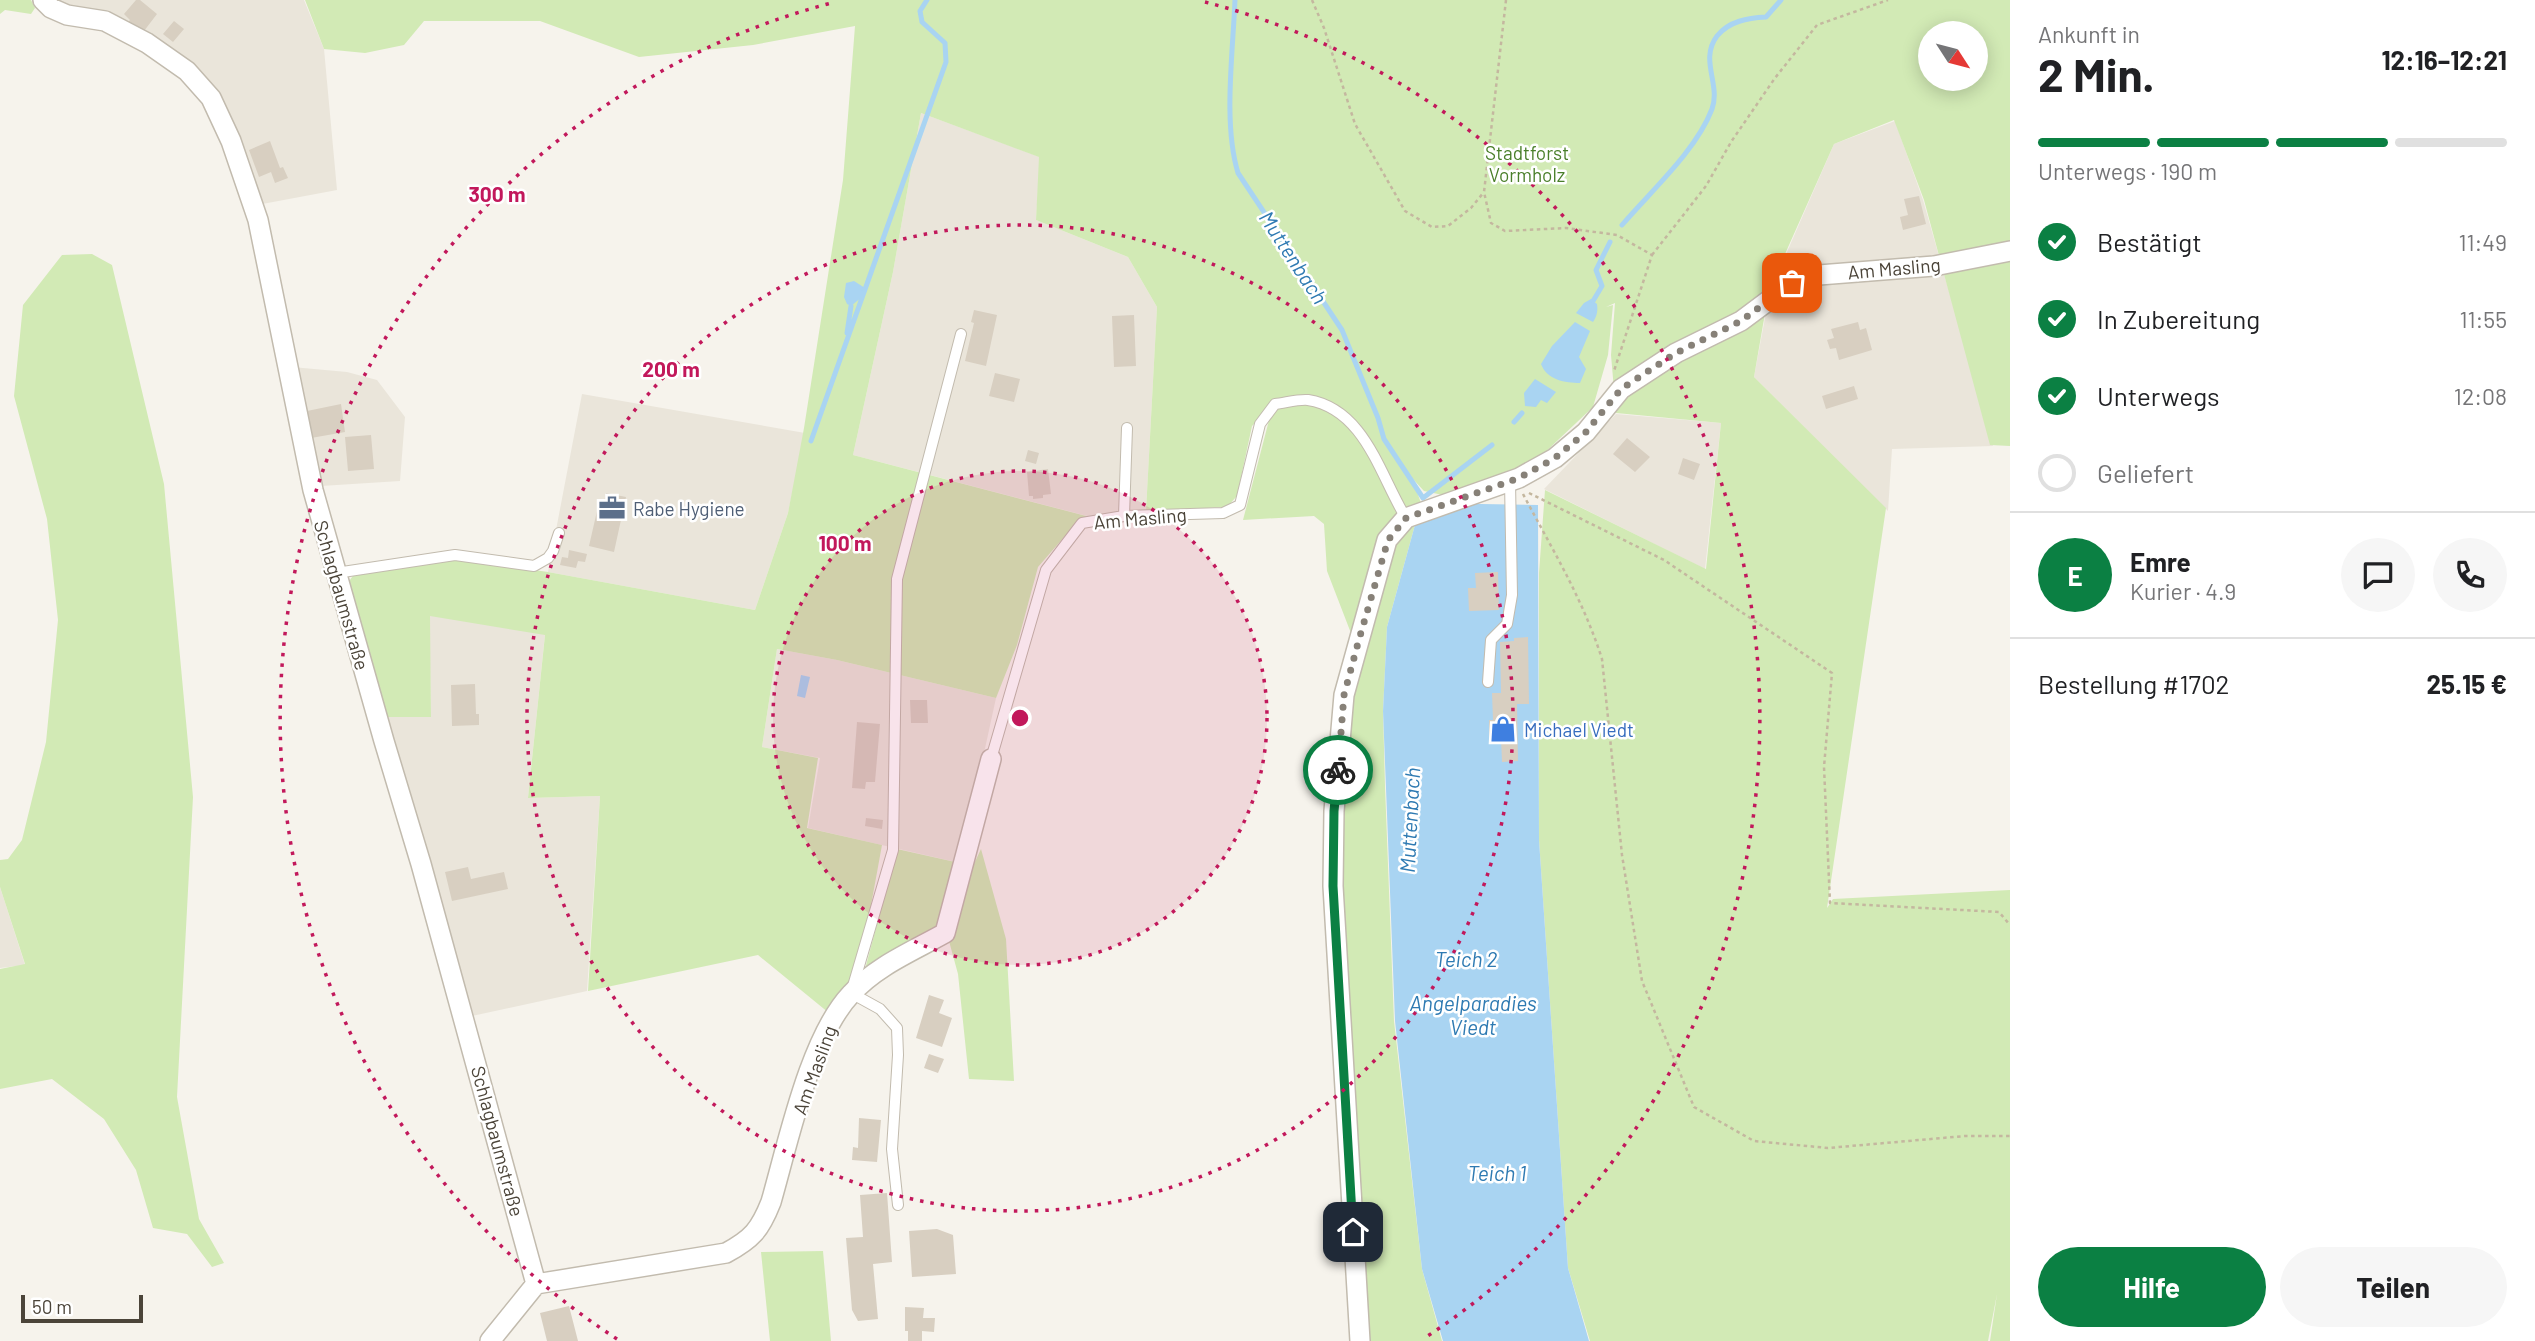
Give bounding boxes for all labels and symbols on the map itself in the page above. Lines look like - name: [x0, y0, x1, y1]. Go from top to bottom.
- north arrow: [1918, 21, 1988, 91]
- park label: Stadtforst Vormholz: [1485, 141, 1569, 186]
- text: 300 m: [468, 181, 526, 206]
- water label: Muttenbach: [1255, 206, 1333, 308]
- street label: Am Masling: [1847, 252, 1941, 284]
- pin: [1762, 253, 1822, 313]
- text: 200 m: [642, 356, 700, 381]
- office icon: Rabe Hygiene: [597, 493, 627, 523]
- place label: Rabe Hygiene: [633, 497, 745, 520]
- street label: Am Masling: [1093, 502, 1187, 534]
- street label: Schlagbaumstraße: [310, 517, 374, 673]
- text: 100 m: [818, 530, 872, 555]
- centre of rings: [1008, 706, 1032, 730]
- shop icon: Michael Viedt: [1488, 714, 1518, 744]
- place label: Michael Viedt: [1524, 718, 1634, 741]
- courier: [1303, 735, 1373, 805]
- water label: Muttenbach: [1394, 767, 1424, 873]
- water label: Teich 2: [1435, 946, 1497, 971]
- water label: Angelparadies Viedt: [1409, 990, 1537, 1039]
- street label: Am Masling: [787, 1022, 841, 1118]
- street label: Schlagbaumstraße: [467, 1063, 529, 1219]
- water label: Teich 1: [1468, 1160, 1526, 1185]
- pin: [1323, 1202, 1383, 1262]
- scale bar: [21, 1292, 144, 1324]

